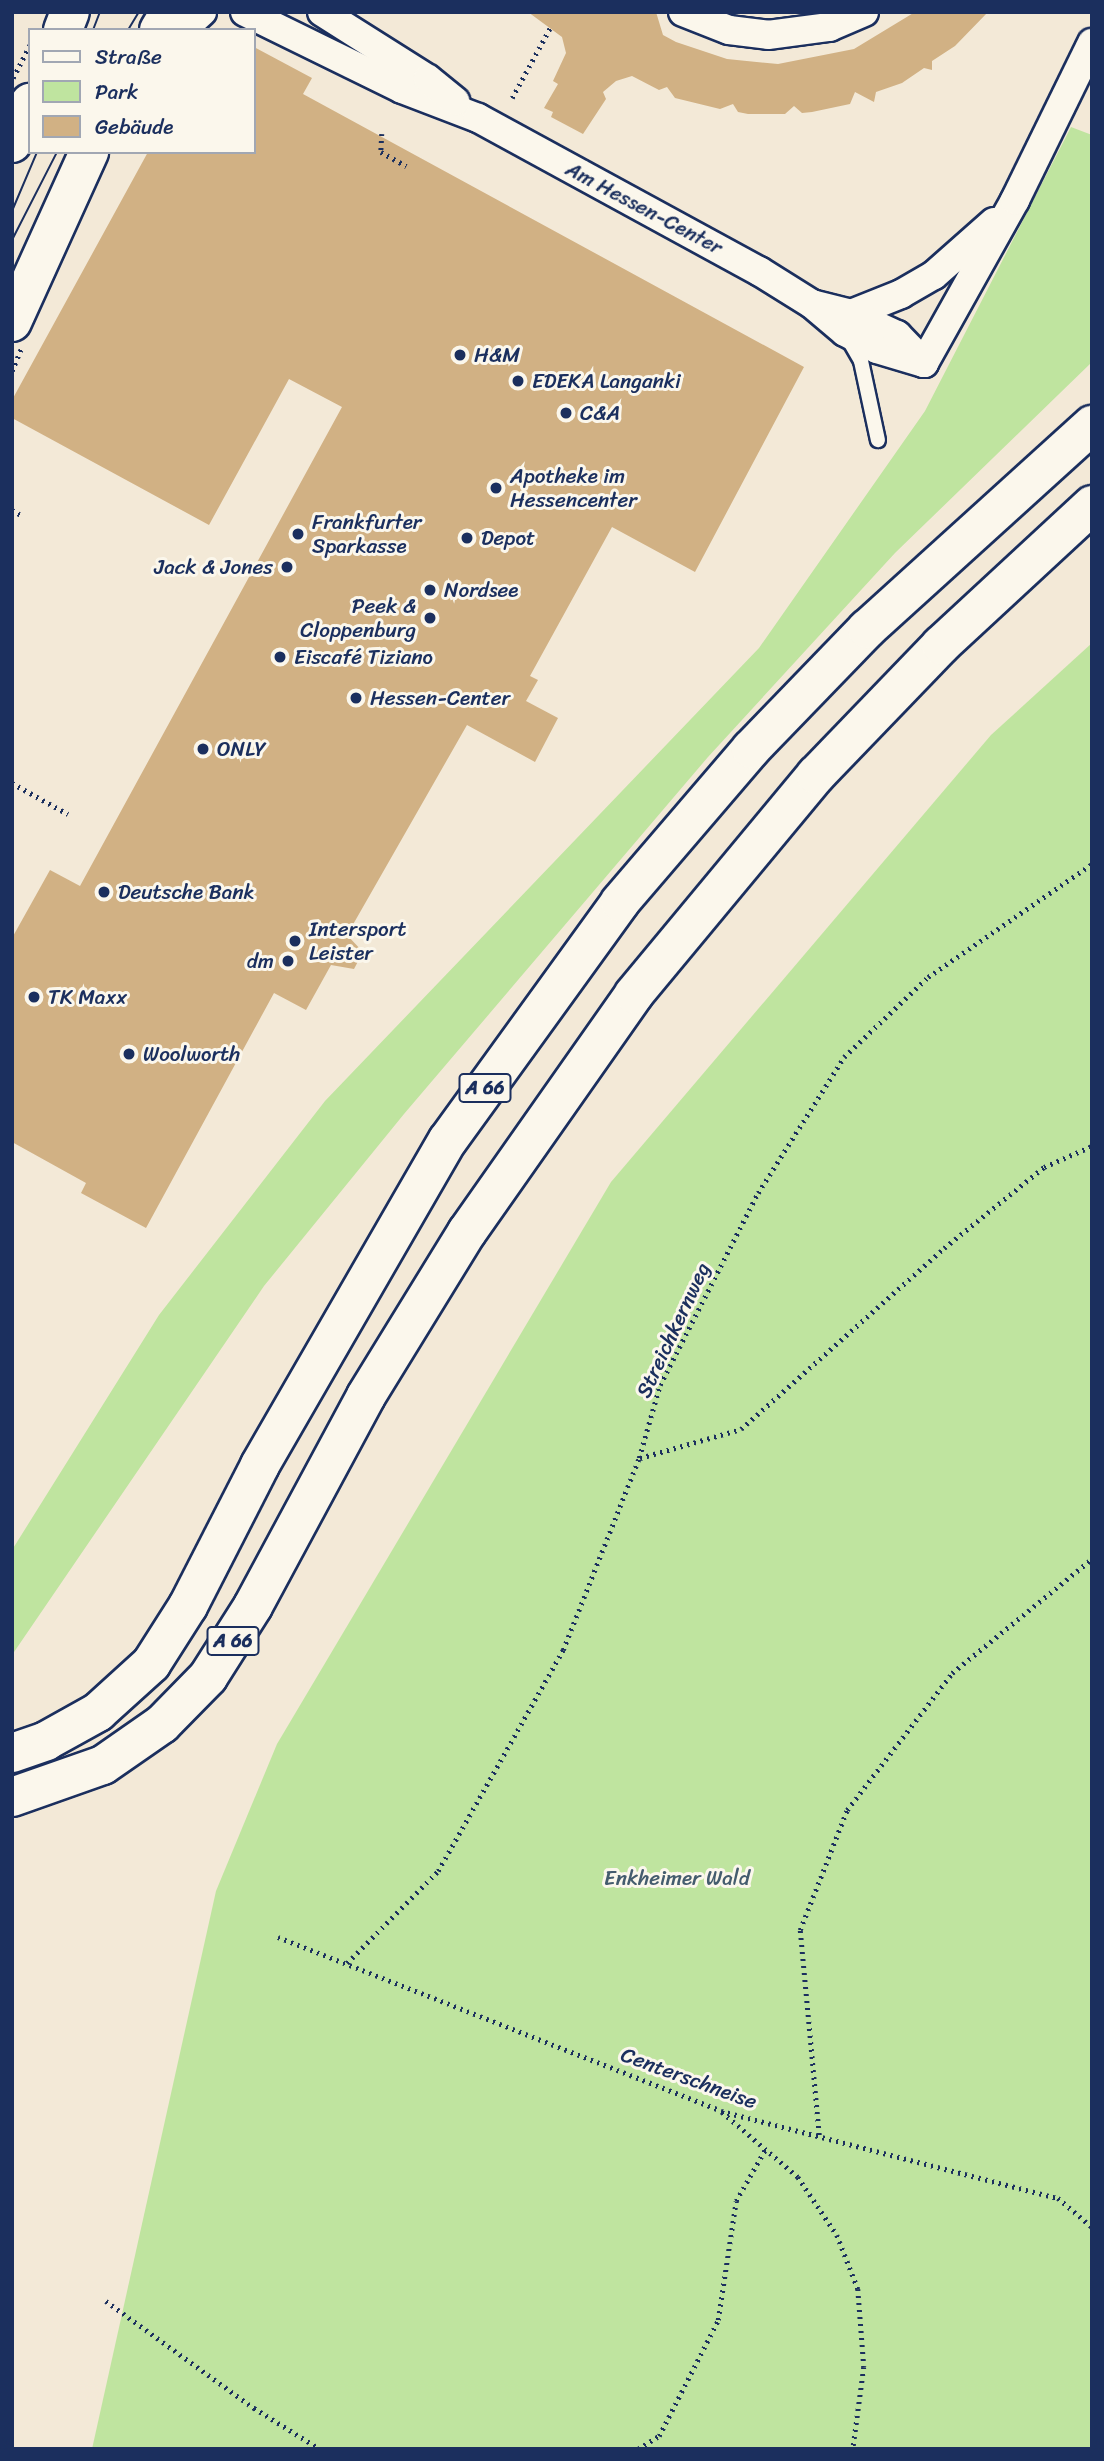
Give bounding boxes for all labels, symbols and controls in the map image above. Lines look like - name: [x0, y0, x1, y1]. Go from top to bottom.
- legend: [28, 28, 256, 154]
- text: Straße: [95, 38, 162, 76]
- text: Park: [95, 73, 138, 111]
- text: Gebäude: [95, 108, 173, 146]
- street label: Am Hessen-Center: [561, 156, 727, 260]
- place label: H&M: [474, 342, 520, 368]
- marker: H&M: [452, 347, 468, 363]
- place label: EDEKA Langanki: [532, 368, 681, 394]
- marker: EDEKA Langanki: [510, 373, 526, 389]
- place label: C&A: [580, 400, 620, 426]
- marker: C&A: [558, 405, 574, 421]
- place label: Apotheke im Hessencenter: [510, 463, 637, 513]
- marker: Apotheke im Hessencenter: [488, 480, 504, 496]
- place label: Frankfurter Sparkasse: [312, 509, 421, 559]
- place label: Depot: [481, 525, 535, 551]
- marker: Frankfurter Sparkasse: [290, 526, 306, 542]
- marker: Depot: [459, 530, 475, 546]
- place label: Jack & Jones: [154, 554, 273, 580]
- marker: Jack & Jones: [279, 559, 295, 575]
- place label: Nordsee: [444, 577, 518, 603]
- marker: Nordsee: [422, 582, 438, 598]
- place label: Peek & Cloppenburg: [300, 593, 416, 643]
- marker: Peek & Cloppenburg: [422, 610, 438, 626]
- place label: Eiscafé Tiziano: [294, 644, 433, 670]
- marker: Eiscafé Tiziano: [272, 649, 288, 665]
- place label: Hessen-Center: [370, 685, 510, 711]
- marker: Hessen-Center: [348, 690, 364, 706]
- place label: ONLY: [217, 736, 267, 762]
- marker: ONLY: [195, 741, 211, 757]
- place label: Deutsche Bank: [118, 879, 255, 905]
- marker: Deutsche Bank: [96, 884, 112, 900]
- place label: Intersport Leister: [309, 916, 406, 966]
- marker: Intersport Leister: [287, 933, 303, 949]
- place label: dm: [247, 948, 274, 974]
- marker: dm: [280, 953, 296, 969]
- place label: TK Maxx: [48, 984, 127, 1010]
- marker: TK Maxx: [26, 989, 42, 1005]
- place label: Woolworth: [143, 1041, 240, 1067]
- marker: Woolworth: [121, 1046, 137, 1062]
- road number: A 66: [457, 1072, 513, 1104]
- street label: Streichkernweg: [631, 1258, 715, 1402]
- road number: A 66: [205, 1625, 261, 1656]
- park label: Enkheimer Wald: [604, 1865, 750, 1891]
- street label: Centerschneise: [618, 2042, 760, 2114]

